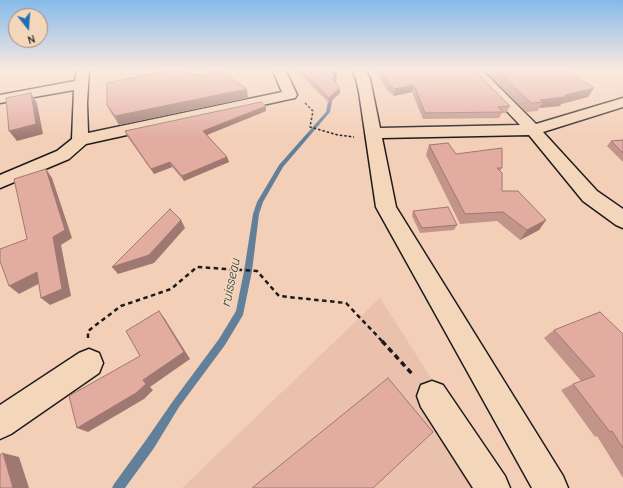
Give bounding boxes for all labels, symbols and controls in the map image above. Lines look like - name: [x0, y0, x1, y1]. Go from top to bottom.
- north arrow: [8, 8, 48, 48]
- text: N: [26, 32, 37, 46]
- water label: ruisseau: [218, 256, 244, 308]

